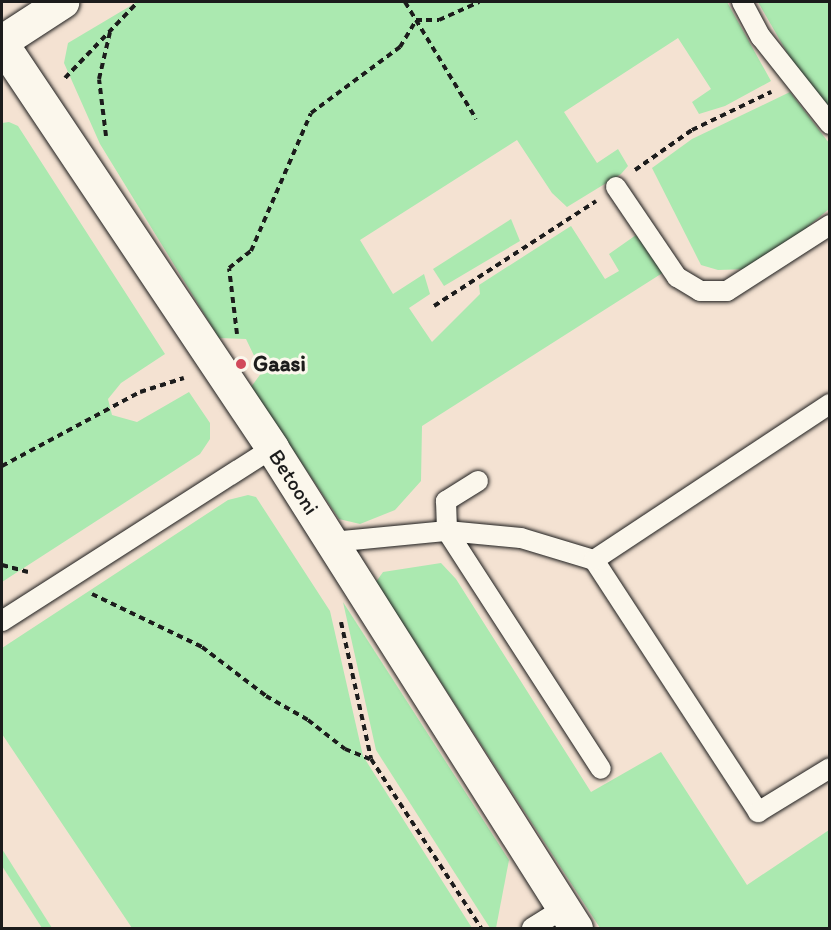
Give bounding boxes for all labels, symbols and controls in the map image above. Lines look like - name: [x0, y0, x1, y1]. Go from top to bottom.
- place label: Gaasi: [253, 351, 306, 377]
- marker: Gaasi: [234, 357, 248, 371]
- street label: Betooni: [263, 444, 325, 520]

